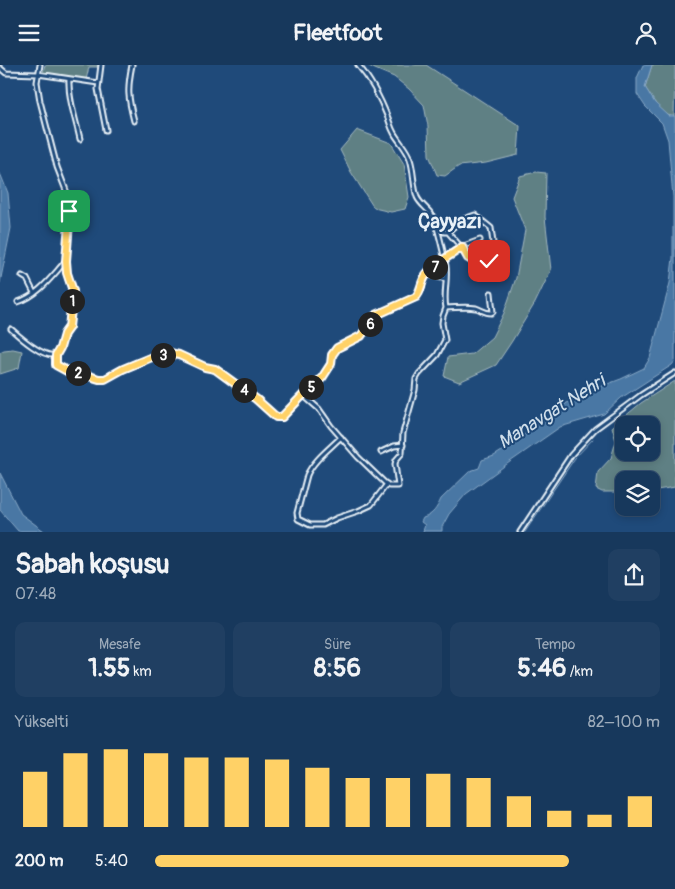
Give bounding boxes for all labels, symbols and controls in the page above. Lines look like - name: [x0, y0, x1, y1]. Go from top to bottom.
- icon: menu: [15, 19, 43, 47]
- text: Fleetfoot: [293, 19, 382, 47]
- icon: person: [632, 19, 660, 47]
- pin: [48, 190, 90, 232]
- icon: arrive: [55, 197, 83, 225]
- district label: Çayyazı: [418, 209, 482, 234]
- pin: [468, 240, 510, 282]
- icon: check: [475, 247, 503, 275]
- pin: 7: [422, 255, 448, 279]
- text: 7: [432, 259, 439, 276]
- pin: 1: [60, 289, 84, 313]
- text: 1: [70, 293, 75, 310]
- pin: 6: [358, 311, 382, 337]
- text: 6: [366, 316, 375, 333]
- pin: 3: [150, 343, 176, 367]
- text: 3: [160, 347, 167, 364]
- pin: 2: [66, 361, 90, 385]
- text: 2: [75, 365, 82, 382]
- water label: Manavgat Nehri: [493, 367, 613, 454]
- pin: 5: [298, 375, 324, 399]
- pin: 4: [232, 377, 256, 403]
- text: 5: [308, 379, 315, 396]
- text: 4: [240, 382, 249, 399]
- map controls: [615, 416, 660, 516]
- button: locate: [615, 416, 660, 461]
- button: layers: [615, 471, 660, 516]
- text: Sabah koşusu: [15, 547, 170, 582]
- button: share: [608, 549, 660, 601]
- text: 07:48: [15, 584, 56, 604]
- text: Mesafe: [99, 636, 141, 653]
- text: Süre: [324, 636, 351, 653]
- text: Tempo: [535, 636, 575, 653]
- text: 1.55: [88, 653, 130, 684]
- text: 8:56: [314, 653, 361, 684]
- text: 5:46: [517, 653, 567, 684]
- text: km: [130, 663, 152, 680]
- text: /km: [567, 663, 593, 680]
- text: Yükselti: [15, 712, 68, 732]
- text: 82–100 m: [588, 712, 660, 732]
- text: 200 m: [15, 851, 63, 871]
- text: 5:40: [95, 851, 128, 871]

